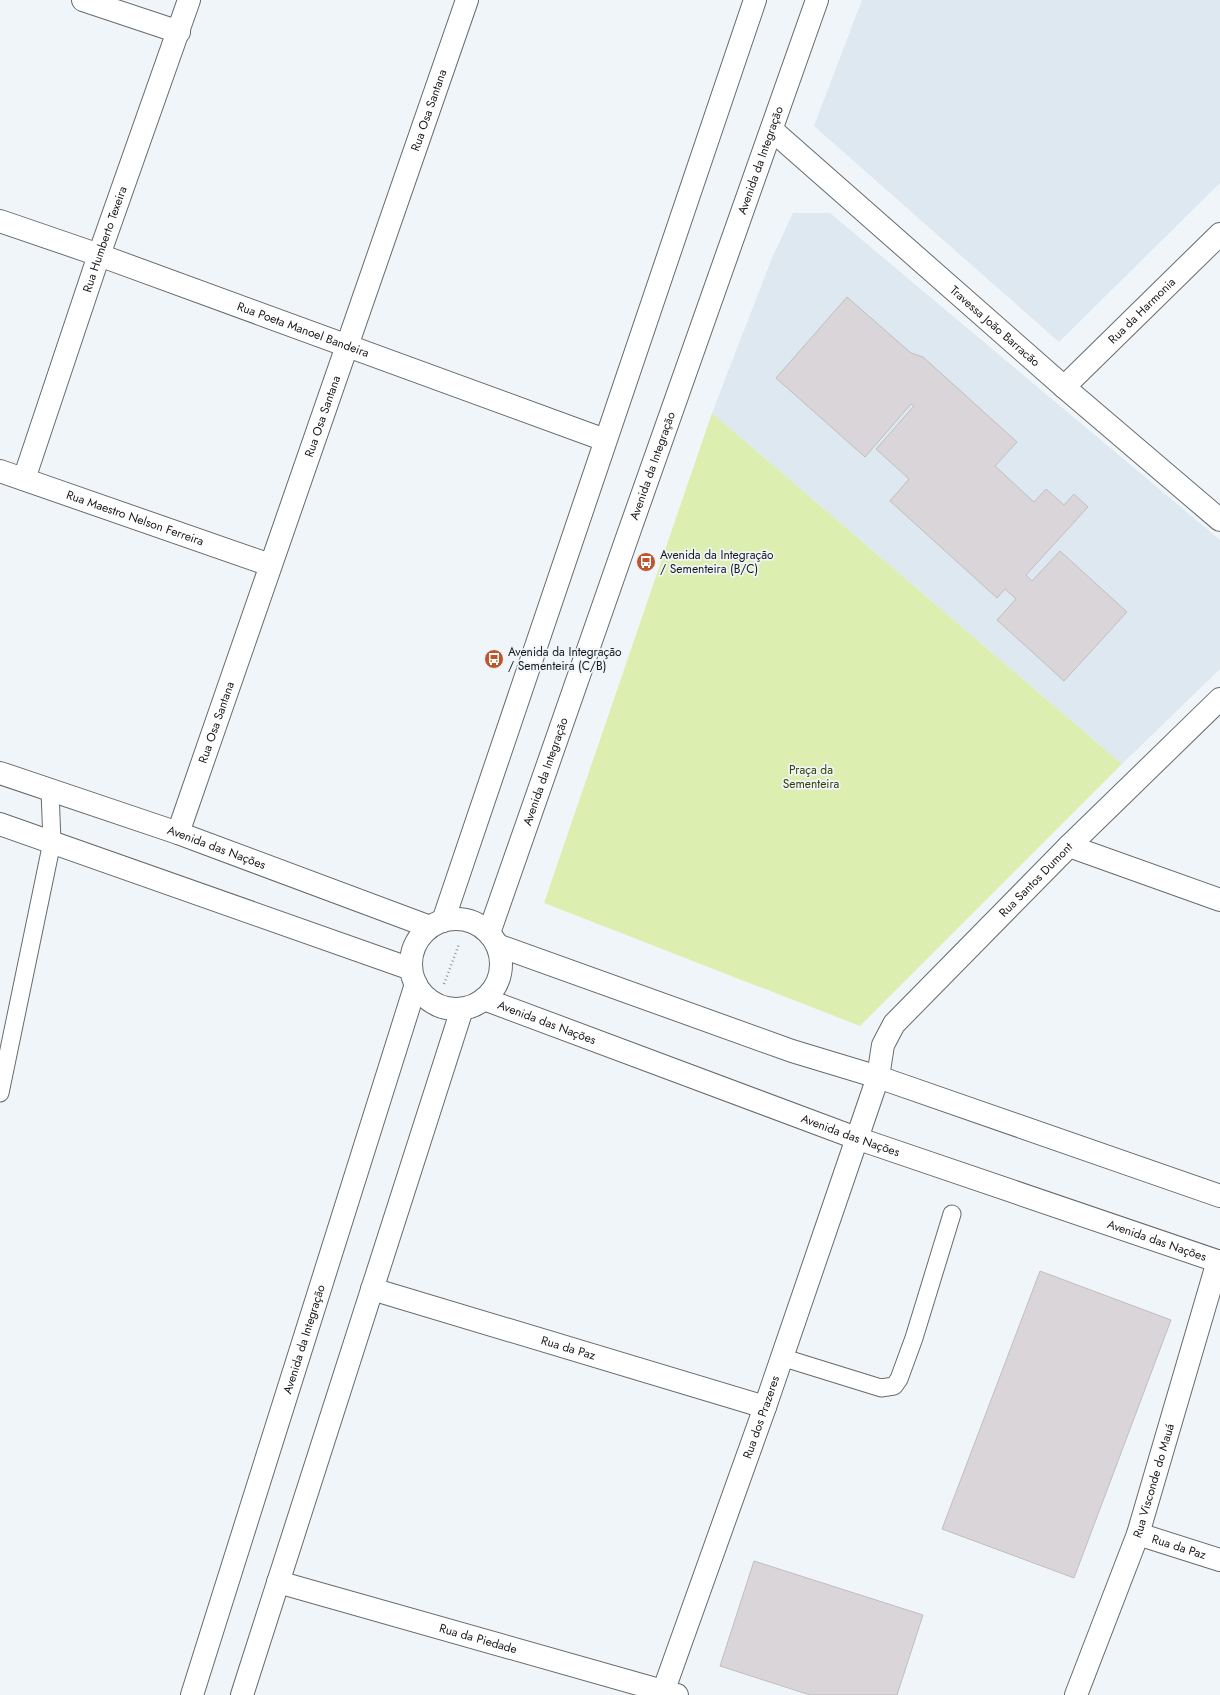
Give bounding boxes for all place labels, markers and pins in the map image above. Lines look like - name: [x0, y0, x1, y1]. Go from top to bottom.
- place label: Avenida da Integração / Sementeira (B/C): [660, 546, 774, 578]
- bus stop icon: Avenida da Integração / Sementeira (B/C): [635, 551, 657, 573]
- place label: Avenida da Integração / Sementeira (C/B): [508, 643, 622, 675]
- bus stop icon: Avenida da Integração / Sementeira (C/B): [483, 648, 505, 670]

